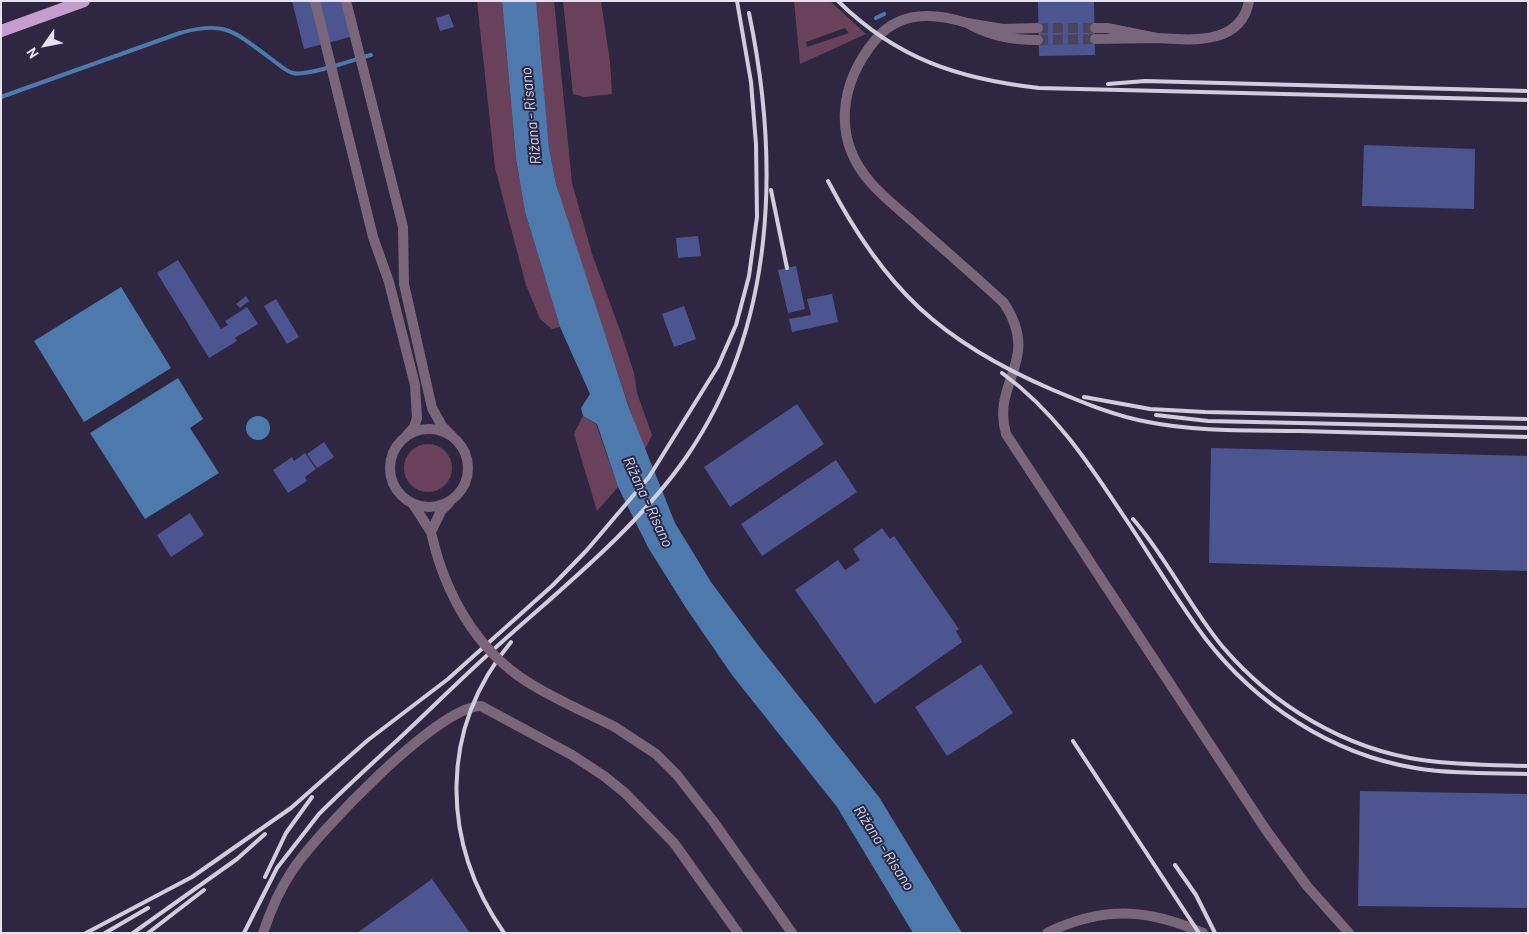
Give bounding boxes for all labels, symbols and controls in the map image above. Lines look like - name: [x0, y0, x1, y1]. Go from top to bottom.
- north arrow: [20, 20, 70, 70]
- text: N: [22, 45, 42, 62]
- water label: Rižana - Risano: [517, 67, 545, 165]
- water label: Rižana - Risano: [619, 454, 677, 550]
- water label: Rižana - Risano: [850, 802, 918, 894]

